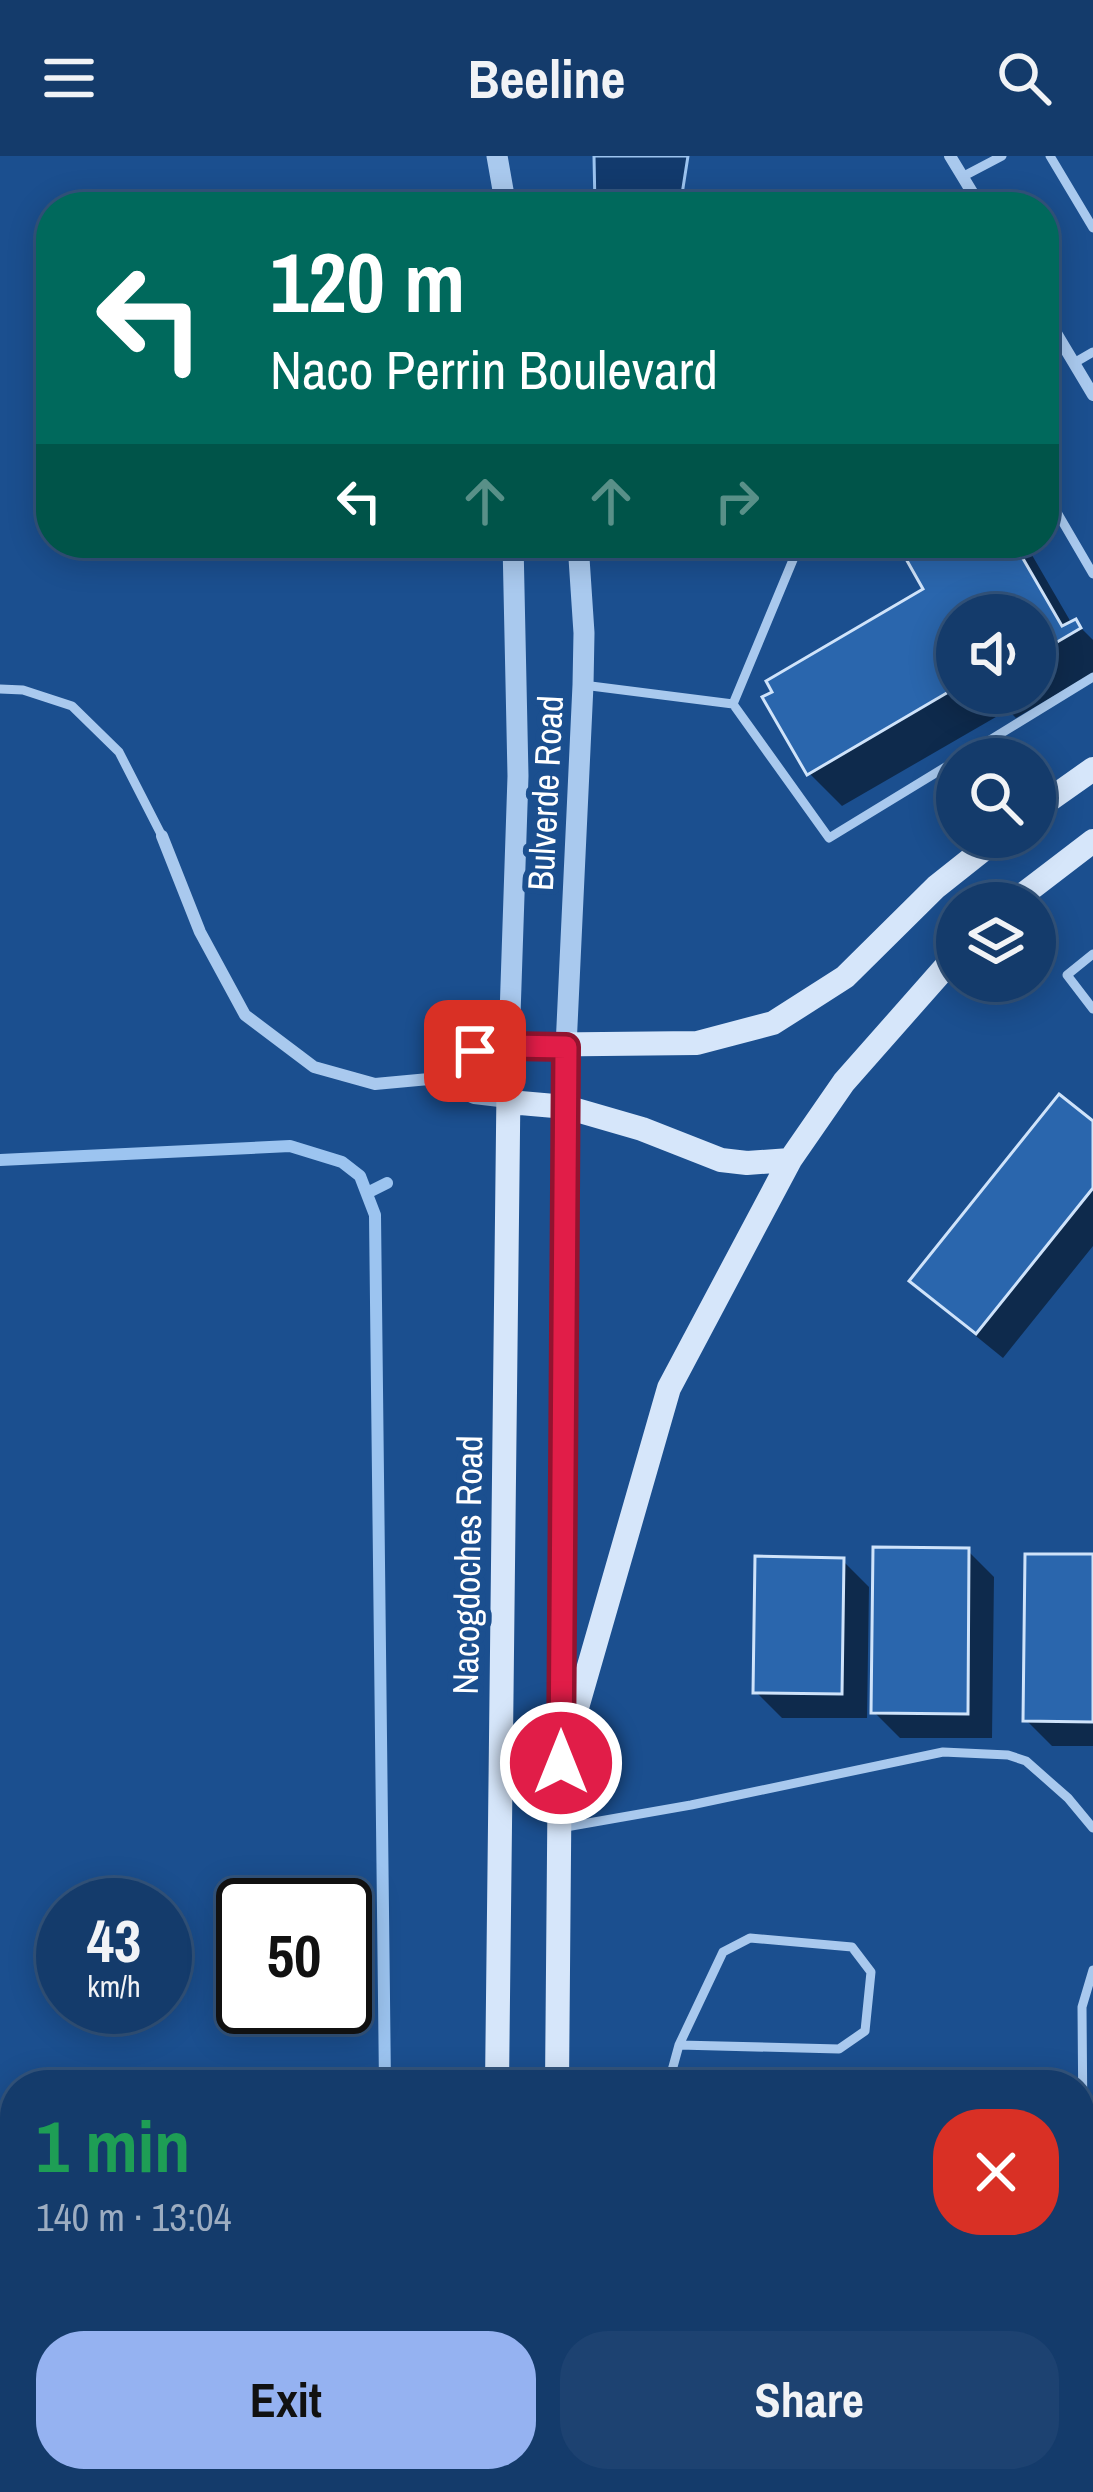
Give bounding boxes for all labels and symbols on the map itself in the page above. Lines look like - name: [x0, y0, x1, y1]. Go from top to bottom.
- street label: Bulverde Road: [516, 694, 574, 892]
- pin: [424, 1000, 526, 1102]
- street label: Nacogdoches Road: [441, 1435, 493, 1695]
- position arrow: [498, 1700, 624, 1826]
- speed limit sign: 50: [216, 1878, 372, 2034]

